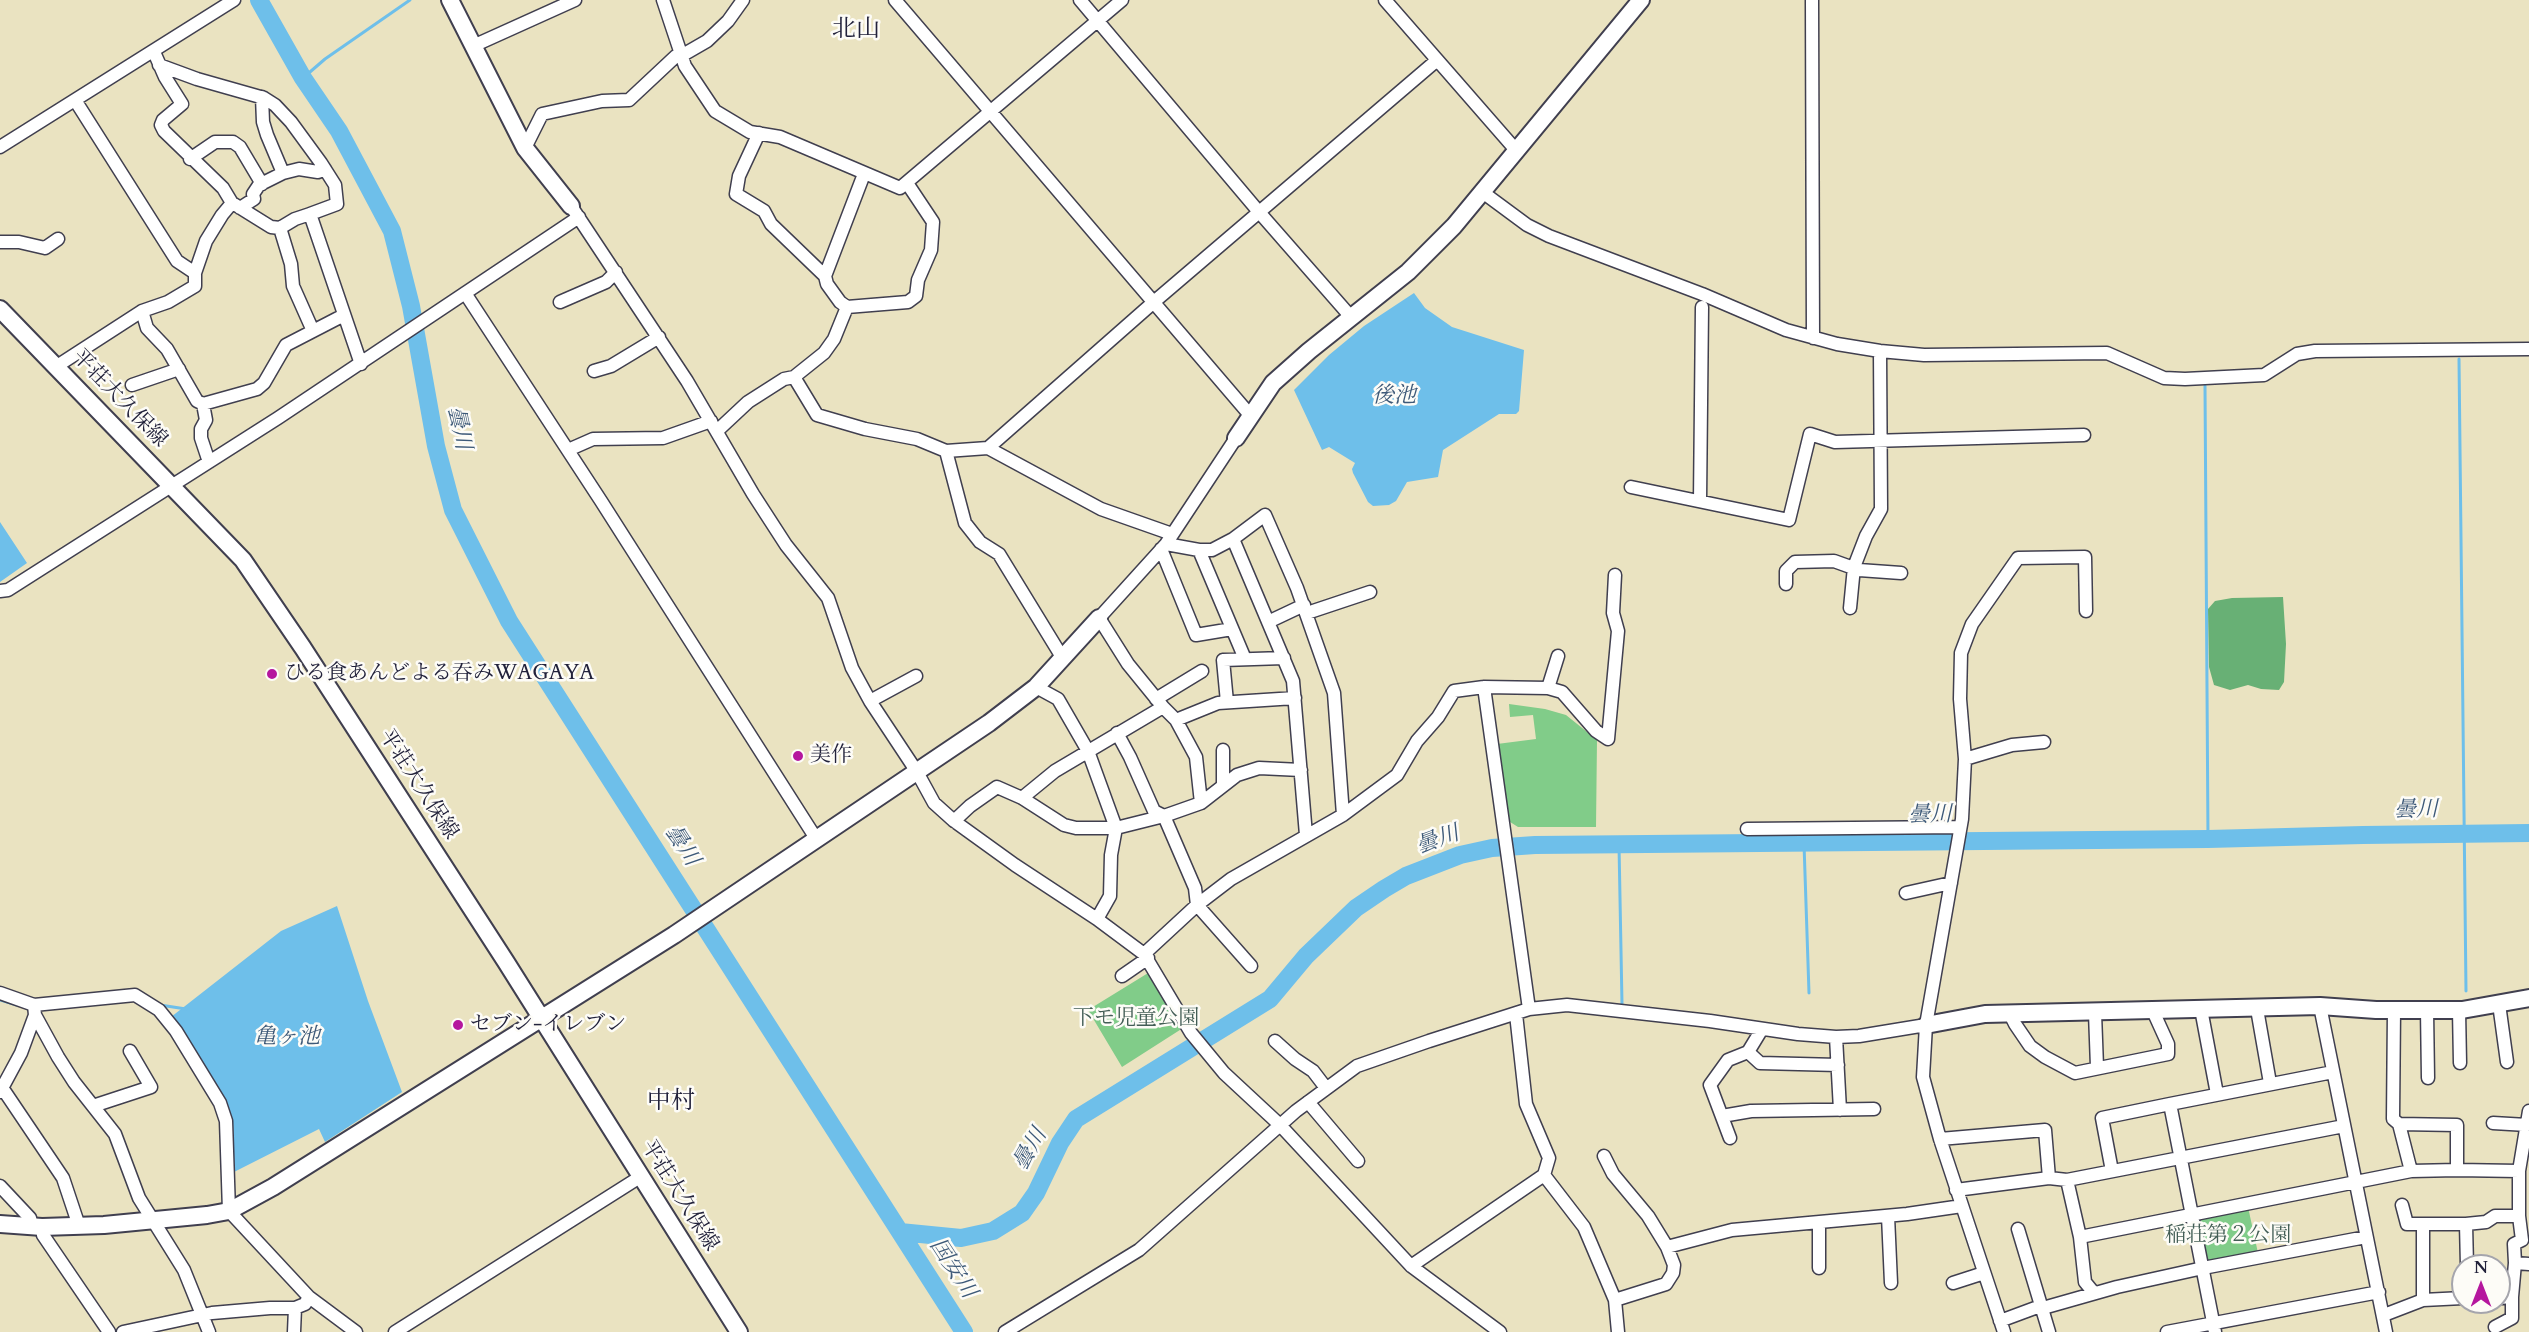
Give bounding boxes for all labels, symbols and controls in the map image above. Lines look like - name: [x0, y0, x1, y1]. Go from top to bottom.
- district label: 北山: [832, 16, 880, 44]
- street label: 平荘大久保線: [66, 345, 172, 453]
- water label: 後池: [1372, 384, 1416, 410]
- water label: 曇川: [441, 404, 475, 452]
- place label: ひる食あんどよる吞みWAGAYA: [284, 661, 594, 687]
- marker: ひる食あんどよる吞みWAGAYA: [265, 667, 279, 681]
- street label: 平荘大久保線: [373, 725, 463, 845]
- place label: 美作: [810, 743, 852, 769]
- marker: 美作: [791, 749, 805, 763]
- water label: 曇川: [2394, 797, 2438, 825]
- water label: 曇川: [1908, 802, 1952, 830]
- water label: 曇川: [658, 820, 704, 872]
- water label: 曇川: [1413, 821, 1463, 861]
- park label: 下モ児童公園: [1073, 1006, 1199, 1032]
- place label: セブン-イレブン: [470, 1012, 626, 1038]
- marker: セブン-イレブン: [451, 1018, 465, 1032]
- water label: 亀ヶ池: [254, 1025, 320, 1051]
- district label: 中村: [647, 1088, 695, 1116]
- water label: 曇川: [1009, 1124, 1053, 1176]
- street label: 平荘大久保線: [635, 1136, 723, 1256]
- park label: 稲荘第２公園: [2165, 1223, 2291, 1249]
- water label: 国安川: [923, 1234, 981, 1304]
- north arrow: [2451, 1254, 2511, 1314]
- text: N: [2474, 1257, 2488, 1279]

